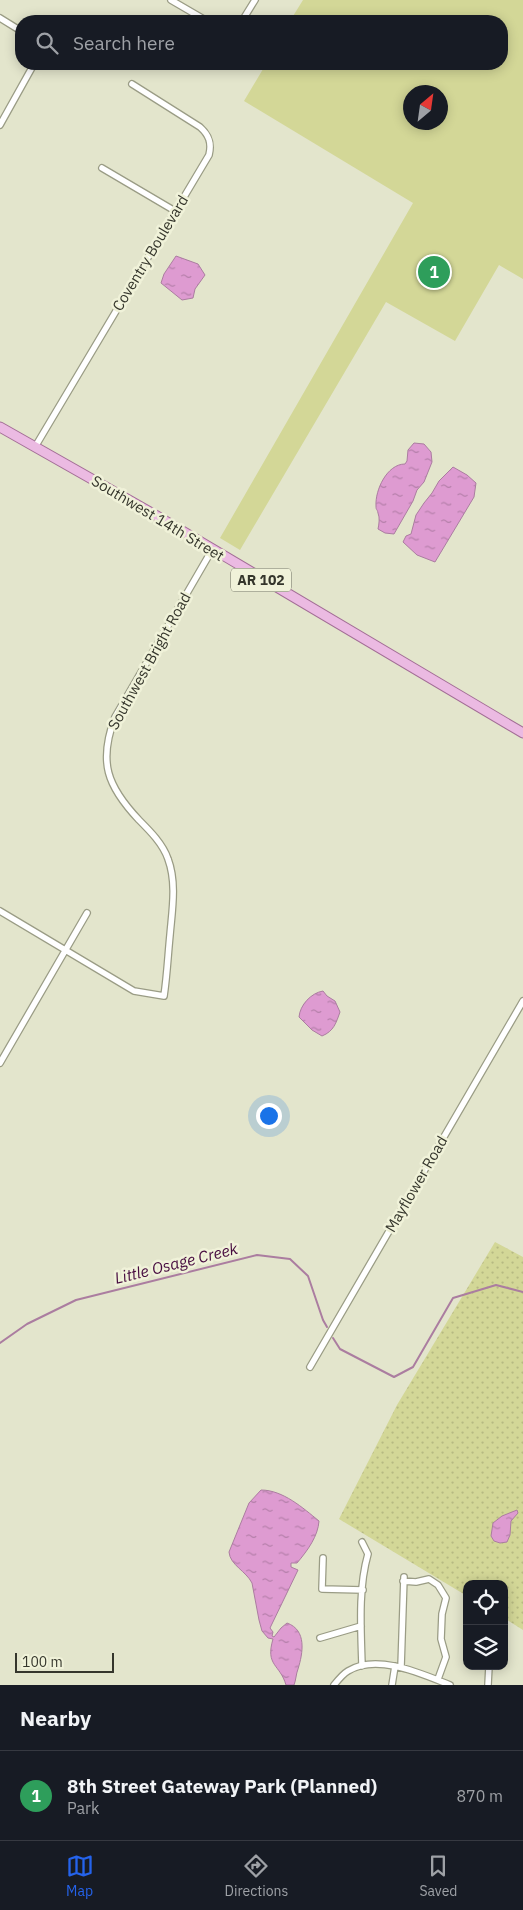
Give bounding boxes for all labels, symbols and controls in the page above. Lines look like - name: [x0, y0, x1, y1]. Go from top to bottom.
- search box: [15, 15, 508, 70]
- icon: search: [33, 29, 61, 57]
- text: Search here: [73, 31, 175, 55]
- north arrow: [403, 85, 448, 130]
- street label: Coventry Boulevard: [108, 192, 192, 314]
- pin: 1: [418, 253, 450, 291]
- street label: Southwest 14th Street: [88, 471, 228, 565]
- road number: AR 102: [231, 568, 291, 592]
- street label: Southwest Bright Road: [103, 589, 195, 733]
- your location: [256, 1103, 282, 1129]
- street label: Mayflower Road: [381, 1132, 451, 1236]
- water label: Little Osage Creek: [112, 1238, 240, 1288]
- map controls: [463, 1580, 508, 1670]
- button: locate: [463, 1580, 508, 1625]
- button: layers: [463, 1625, 508, 1670]
- scale bar: [15, 1650, 114, 1673]
- text: 100 m: [22, 1653, 63, 1671]
- text: Nearby: [20, 1704, 91, 1732]
- text: 8th Street Gateway Park (Planned): [67, 1774, 377, 1798]
- text: 1: [31, 1786, 41, 1806]
- text: 870 m: [456, 1786, 503, 1806]
- text: Park: [67, 1798, 99, 1818]
- tab: Map: [66, 1852, 94, 1900]
- tab: Directions: [225, 1852, 288, 1900]
- tab: Saved: [419, 1852, 457, 1900]

